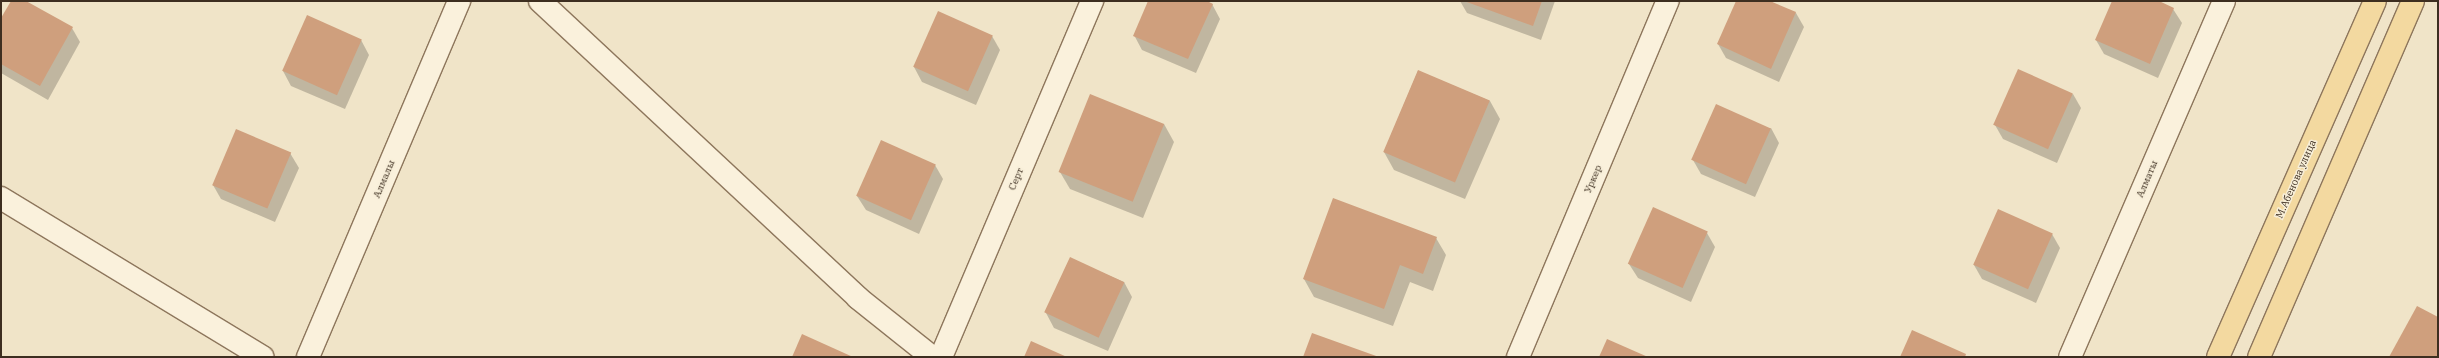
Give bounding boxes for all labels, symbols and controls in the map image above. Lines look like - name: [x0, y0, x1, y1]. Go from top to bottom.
- street label: М.Абенова улица: [2273, 138, 2319, 220]
- street label: Алмалы: [371, 158, 397, 200]
- street label: Алматы: [2134, 159, 2160, 199]
- street label: Уркер: [1582, 163, 1604, 195]
- street label: Серт: [1006, 166, 1026, 192]

